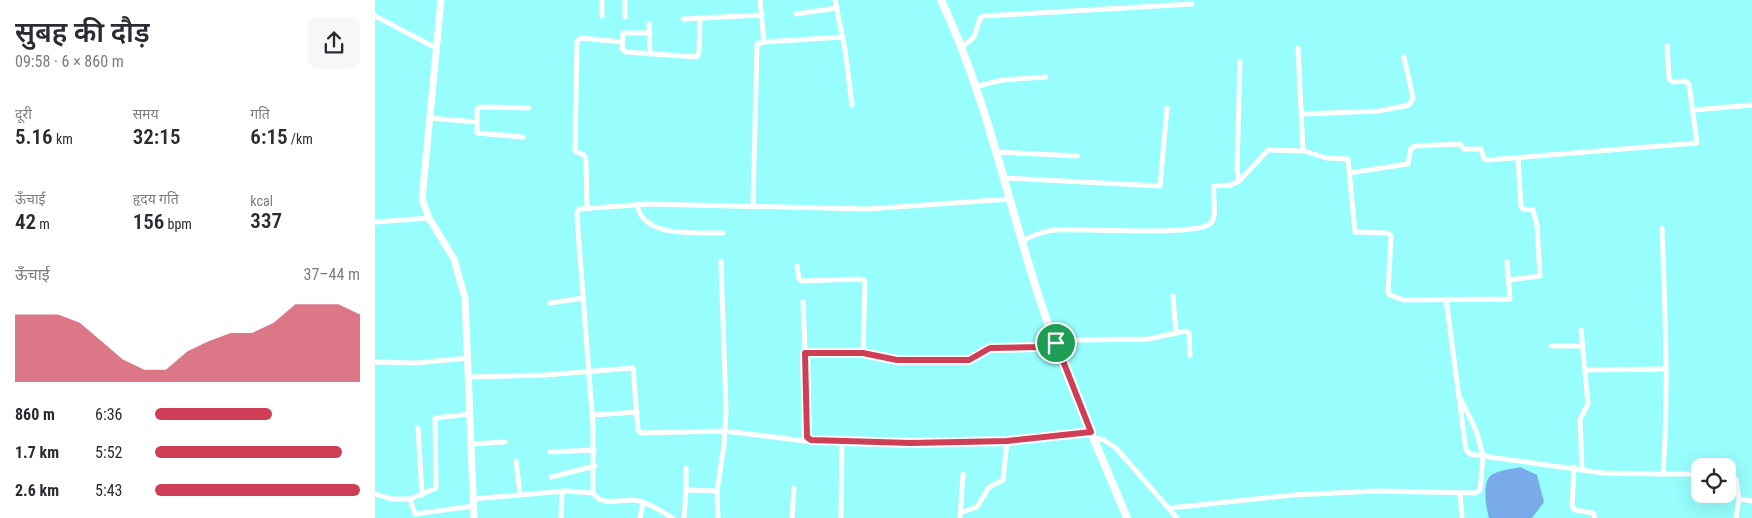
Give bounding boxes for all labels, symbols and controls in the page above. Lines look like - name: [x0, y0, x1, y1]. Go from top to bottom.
- text: सुबह की दौड़: [15, 16, 150, 49]
- button: share: [308, 17, 360, 69]
- text: 09:58 · 6 × 860 m: [15, 52, 124, 71]
- text: दूरी: [15, 106, 32, 122]
- text: समय: [133, 106, 159, 122]
- text: गति: [250, 106, 270, 122]
- text: 5.16: [15, 125, 53, 149]
- text: 32:15: [133, 125, 180, 149]
- text: 6:15: [250, 125, 288, 149]
- text: km: [53, 131, 73, 147]
- text: /km: [288, 131, 313, 147]
- text: ऊँचाई: [15, 191, 45, 207]
- text: हृदय गति: [133, 191, 179, 207]
- text: kcal: [250, 193, 273, 209]
- text: 337: [250, 209, 282, 233]
- text: 42: [15, 210, 36, 234]
- text: 156: [133, 210, 164, 234]
- text: m: [36, 216, 50, 232]
- text: bpm: [164, 216, 192, 232]
- text: ऊँचाई: [15, 265, 50, 284]
- text: 37–44 m: [304, 265, 360, 284]
- pin: [1035, 322, 1077, 364]
- icon: arrive: [1042, 329, 1070, 357]
- text: 860 m: [15, 405, 55, 424]
- text: 6:36: [95, 405, 122, 424]
- text: 1.7 km: [15, 443, 59, 462]
- text: 5:52: [95, 443, 122, 462]
- map controls: [1691, 458, 1736, 503]
- button: locate: [1691, 458, 1736, 503]
- text: 2.6 km: [15, 481, 59, 500]
- text: 5:43: [95, 481, 122, 500]

